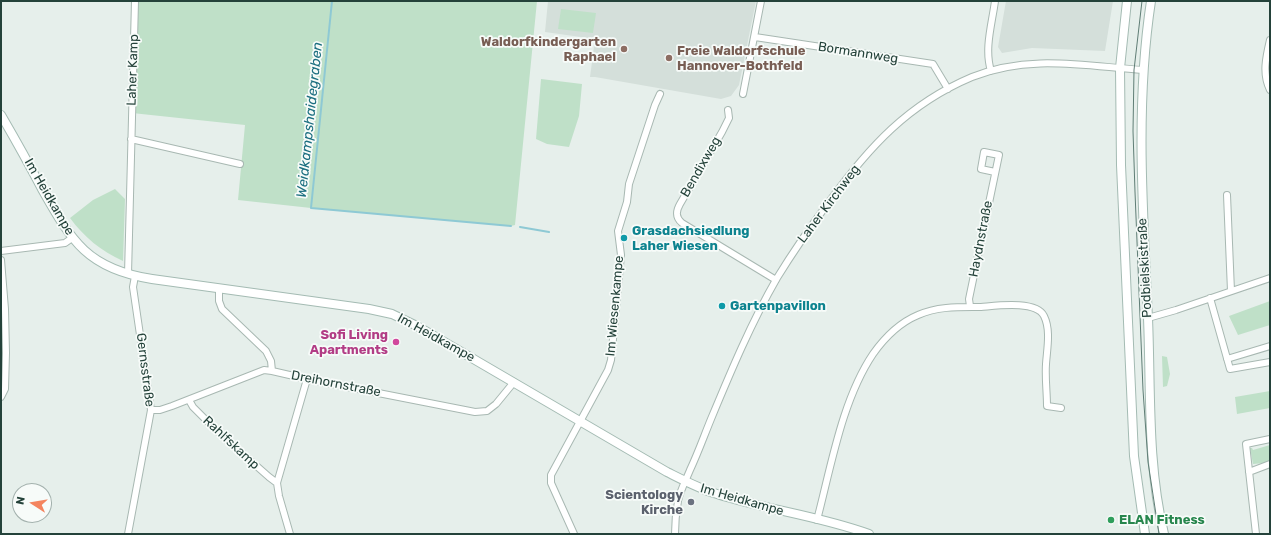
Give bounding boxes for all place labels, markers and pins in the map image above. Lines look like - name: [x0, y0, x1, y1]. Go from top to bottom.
- place label: Waldorfkindergarten Raphael: [481, 34, 616, 65]
- place label: Freie Waldorfschule Hannover-Bothfeld: [677, 43, 806, 74]
- marker: Waldorfkindergarten Raphael: [619, 44, 629, 54]
- marker: Freie Waldorfschule Hannover-Bothfeld: [664, 53, 674, 63]
- place label: Grasdachsiedlung Laher Wiesen: [632, 223, 749, 254]
- marker: Grasdachsiedlung Laher Wiesen: [619, 233, 629, 243]
- place label: Gartenpavillon: [730, 298, 826, 314]
- marker: Gartenpavillon: [717, 301, 727, 311]
- place label: Sofi Living Apartments: [310, 327, 388, 358]
- marker: Sofi Living Apartments: [391, 337, 401, 347]
- place label: Scientology Kirche: [605, 487, 683, 518]
- marker: Scientology Kirche: [686, 497, 696, 507]
- place label: ELAN Fitness: [1119, 512, 1205, 528]
- marker: ELAN Fitness: [1106, 515, 1116, 525]

